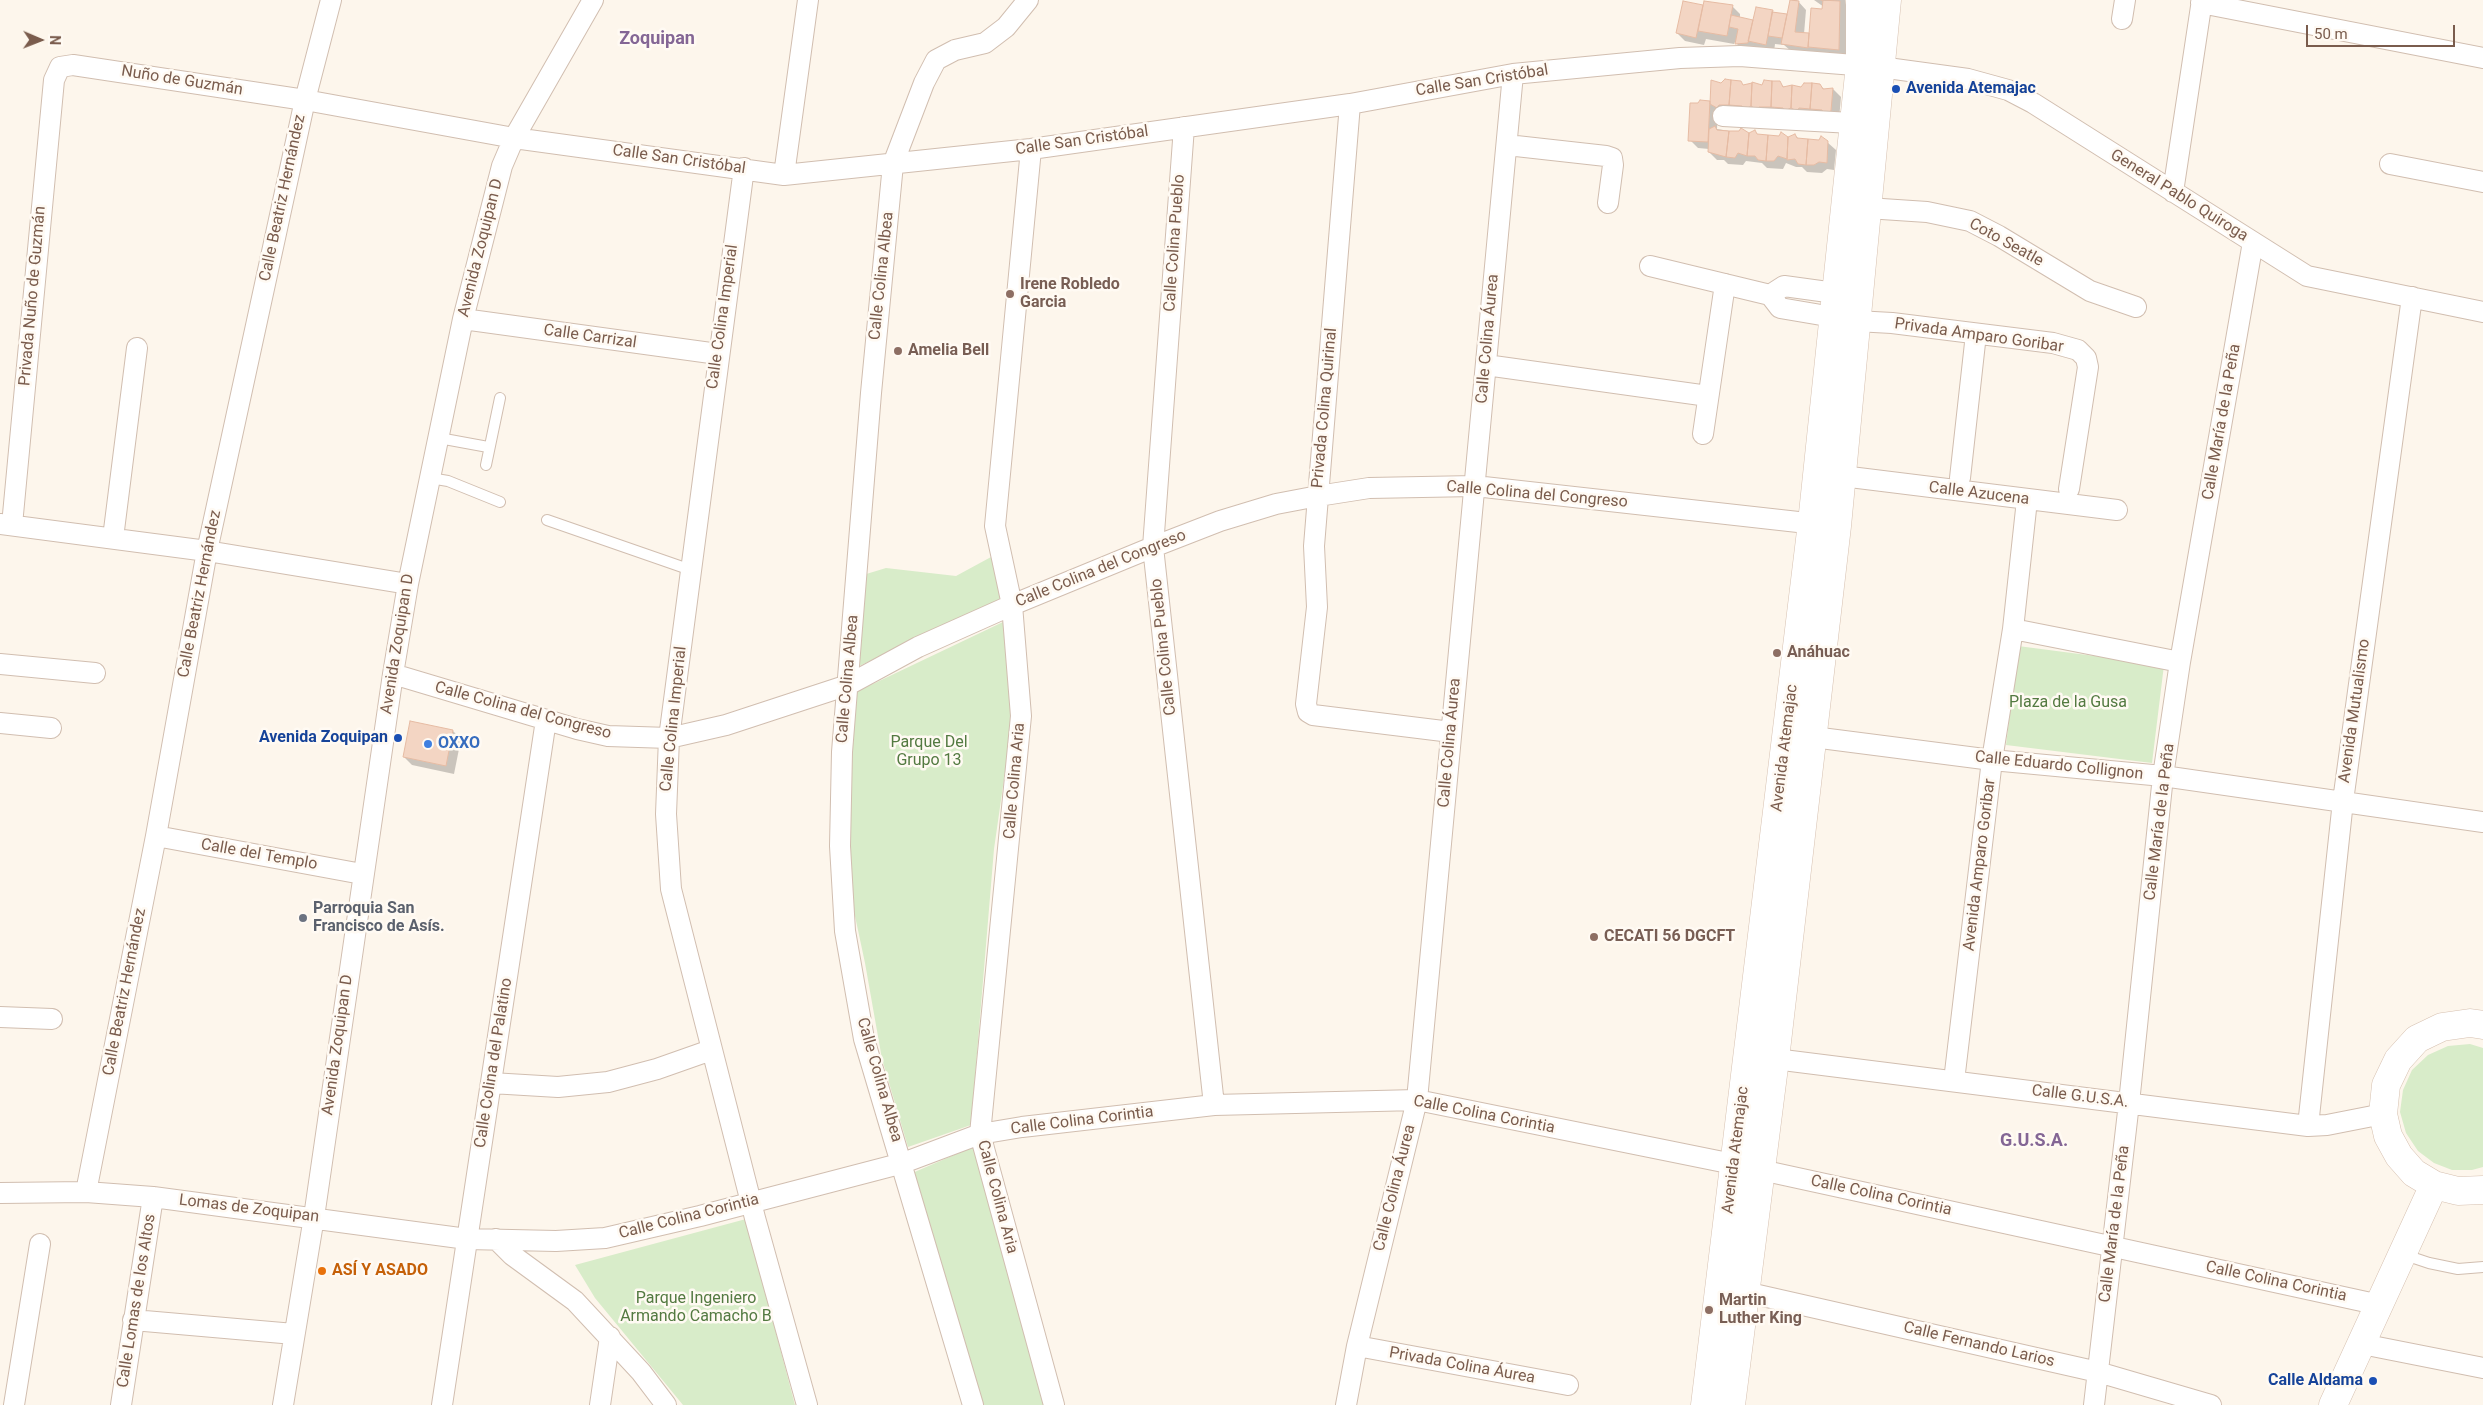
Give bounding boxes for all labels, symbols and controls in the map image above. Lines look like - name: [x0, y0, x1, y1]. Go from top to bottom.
- north arrow: [15, 15, 65, 65]
- scale bar: [2308, 15, 2457, 47]
- text: 50 m: [2314, 25, 2348, 43]
- district label: Zoquipan: [619, 28, 695, 50]
- text: N: [47, 35, 63, 45]
- street label: Calle San Cristóbal: [1414, 61, 1550, 101]
- street label: Nuño de Guzmán: [120, 62, 244, 100]
- place label: Avenida Atemajac: [1906, 79, 2036, 99]
- marker: Avenida Atemajac: [1890, 83, 1902, 95]
- street label: Calle Beatriz Hernández: [256, 113, 310, 283]
- street label: Calle San Cristóbal: [1014, 122, 1150, 160]
- street label: Calle San Cristóbal: [611, 141, 747, 179]
- street label: General Pablo Quiroga: [2107, 146, 2251, 246]
- street label: Calle Colina Pueblo: [1161, 174, 1189, 312]
- street label: Avenida Zoquipan D: [455, 177, 507, 319]
- street label: Privada Nuño de Guzmán: [16, 205, 50, 387]
- street label: Calle Colina Albea: [866, 211, 898, 341]
- street label: Coto Seatle: [1965, 215, 2047, 271]
- street label: Calle Colina Imperial: [703, 243, 743, 391]
- street label: Calle Colina Áurea: [1473, 274, 1503, 404]
- place label: Irene Robledo Garcia: [1020, 275, 1120, 313]
- marker: Irene Robledo Garcia: [1004, 288, 1016, 300]
- street label: Privada Amparo Goribar: [1893, 315, 2065, 357]
- street label: Calle Carrizal: [542, 321, 638, 353]
- street label: Privada Colina Quirinal: [1308, 327, 1342, 489]
- place label: Amelia Bell: [908, 341, 989, 361]
- street label: Calle María de la Peña: [2199, 342, 2245, 502]
- marker: Amelia Bell: [892, 345, 904, 357]
- street label: Calle Colina del Congreso: [1445, 478, 1629, 512]
- street label: Calle Azucena: [1928, 478, 2030, 510]
- street label: Calle Beatriz Hernández: [174, 509, 226, 679]
- street label: Calle Colina del Congreso: [1013, 526, 1189, 612]
- street label: Avenida Zoquipan D: [377, 572, 419, 716]
- street label: Calle Colina Pueblo: [1147, 578, 1181, 716]
- street label: Calle Colina Albea: [833, 614, 863, 744]
- street label: Avenida Mutualismo: [2335, 638, 2375, 784]
- place label: Anáhuac: [1787, 643, 1850, 663]
- street label: Calle Colina Imperial: [657, 645, 691, 793]
- marker: Anáhuac: [1771, 647, 1783, 659]
- street label: Calle Colina del Congreso: [433, 678, 613, 744]
- street label: Calle Colina Áurea: [1435, 678, 1465, 808]
- street label: Avenida Atemajac: [1768, 683, 1802, 813]
- park label: Plaza de la Gusa: [2009, 693, 2127, 713]
- street label: Calle Colina Aria: [1000, 722, 1030, 840]
- place label: Avenida Zoquipan: [259, 728, 388, 748]
- marker: Avenida Zoquipan: [392, 732, 404, 744]
- park label: Parque Del Grupo 13: [890, 733, 968, 771]
- place label: OXXO: [438, 734, 480, 754]
- marker: OXXO: [422, 738, 434, 750]
- street label: Calle María de la Peña: [2141, 742, 2179, 902]
- street label: Calle Eduardo Collignon: [1974, 748, 2144, 784]
- street label: Avenida Amparo Goribar: [1960, 778, 2000, 952]
- street label: Calle del Templo: [199, 835, 319, 875]
- place label: Parroquia San Francisco de Asís.: [313, 899, 445, 937]
- street label: Calle Beatriz Hernández: [99, 907, 151, 1077]
- marker: Parroquia San Francisco de Asís.: [297, 912, 309, 924]
- place label: CECATI 56 DGCFT: [1604, 927, 1735, 947]
- marker: CECATI 56 DGCFT: [1588, 931, 1600, 943]
- street label: Avenida Zoquipan D: [319, 973, 357, 1117]
- street label: Calle Colina del Palatino: [471, 977, 517, 1149]
- street label: Calle Colina Albea: [852, 1016, 906, 1144]
- street label: Calle G.U.S.A.: [2030, 1082, 2130, 1112]
- street label: Avenida Atemajac: [1719, 1085, 1753, 1215]
- street label: Calle Colina Corintia: [1412, 1092, 1556, 1138]
- street label: Calle Colina Corintia: [1010, 1103, 1154, 1139]
- street label: Calle Colina Áurea: [1370, 1123, 1420, 1253]
- district label: G.U.S.A.: [2000, 1130, 2068, 1152]
- street label: Calle Colina Aria: [973, 1138, 1021, 1256]
- street label: Calle María de la Peña: [2096, 1144, 2134, 1304]
- street label: Calle Colina Corintia: [1809, 1172, 1953, 1220]
- street label: Calle Colina Corintia: [617, 1190, 761, 1244]
- street label: Lomas de Zoquipan: [178, 1191, 320, 1227]
- street label: Calle Lomas de los Altos: [114, 1213, 160, 1389]
- street label: Calle Colina Corintia: [2204, 1258, 2348, 1306]
- place label: ASÍ Y ASADO: [332, 1261, 428, 1281]
- marker: ASÍ Y ASADO: [316, 1265, 328, 1277]
- park label: Parque Ingeniero Armando Camacho B: [620, 1289, 772, 1327]
- place label: Martin Luther King: [1719, 1291, 1802, 1329]
- marker: Martin Luther King: [1703, 1304, 1715, 1316]
- street label: Calle Fernando Larios: [1902, 1318, 2056, 1372]
- street label: Privada Colina Áurea: [1388, 1344, 1536, 1388]
- place label: Calle Aldama: [2268, 1371, 2363, 1391]
- marker: Calle Aldama: [2367, 1375, 2379, 1387]

